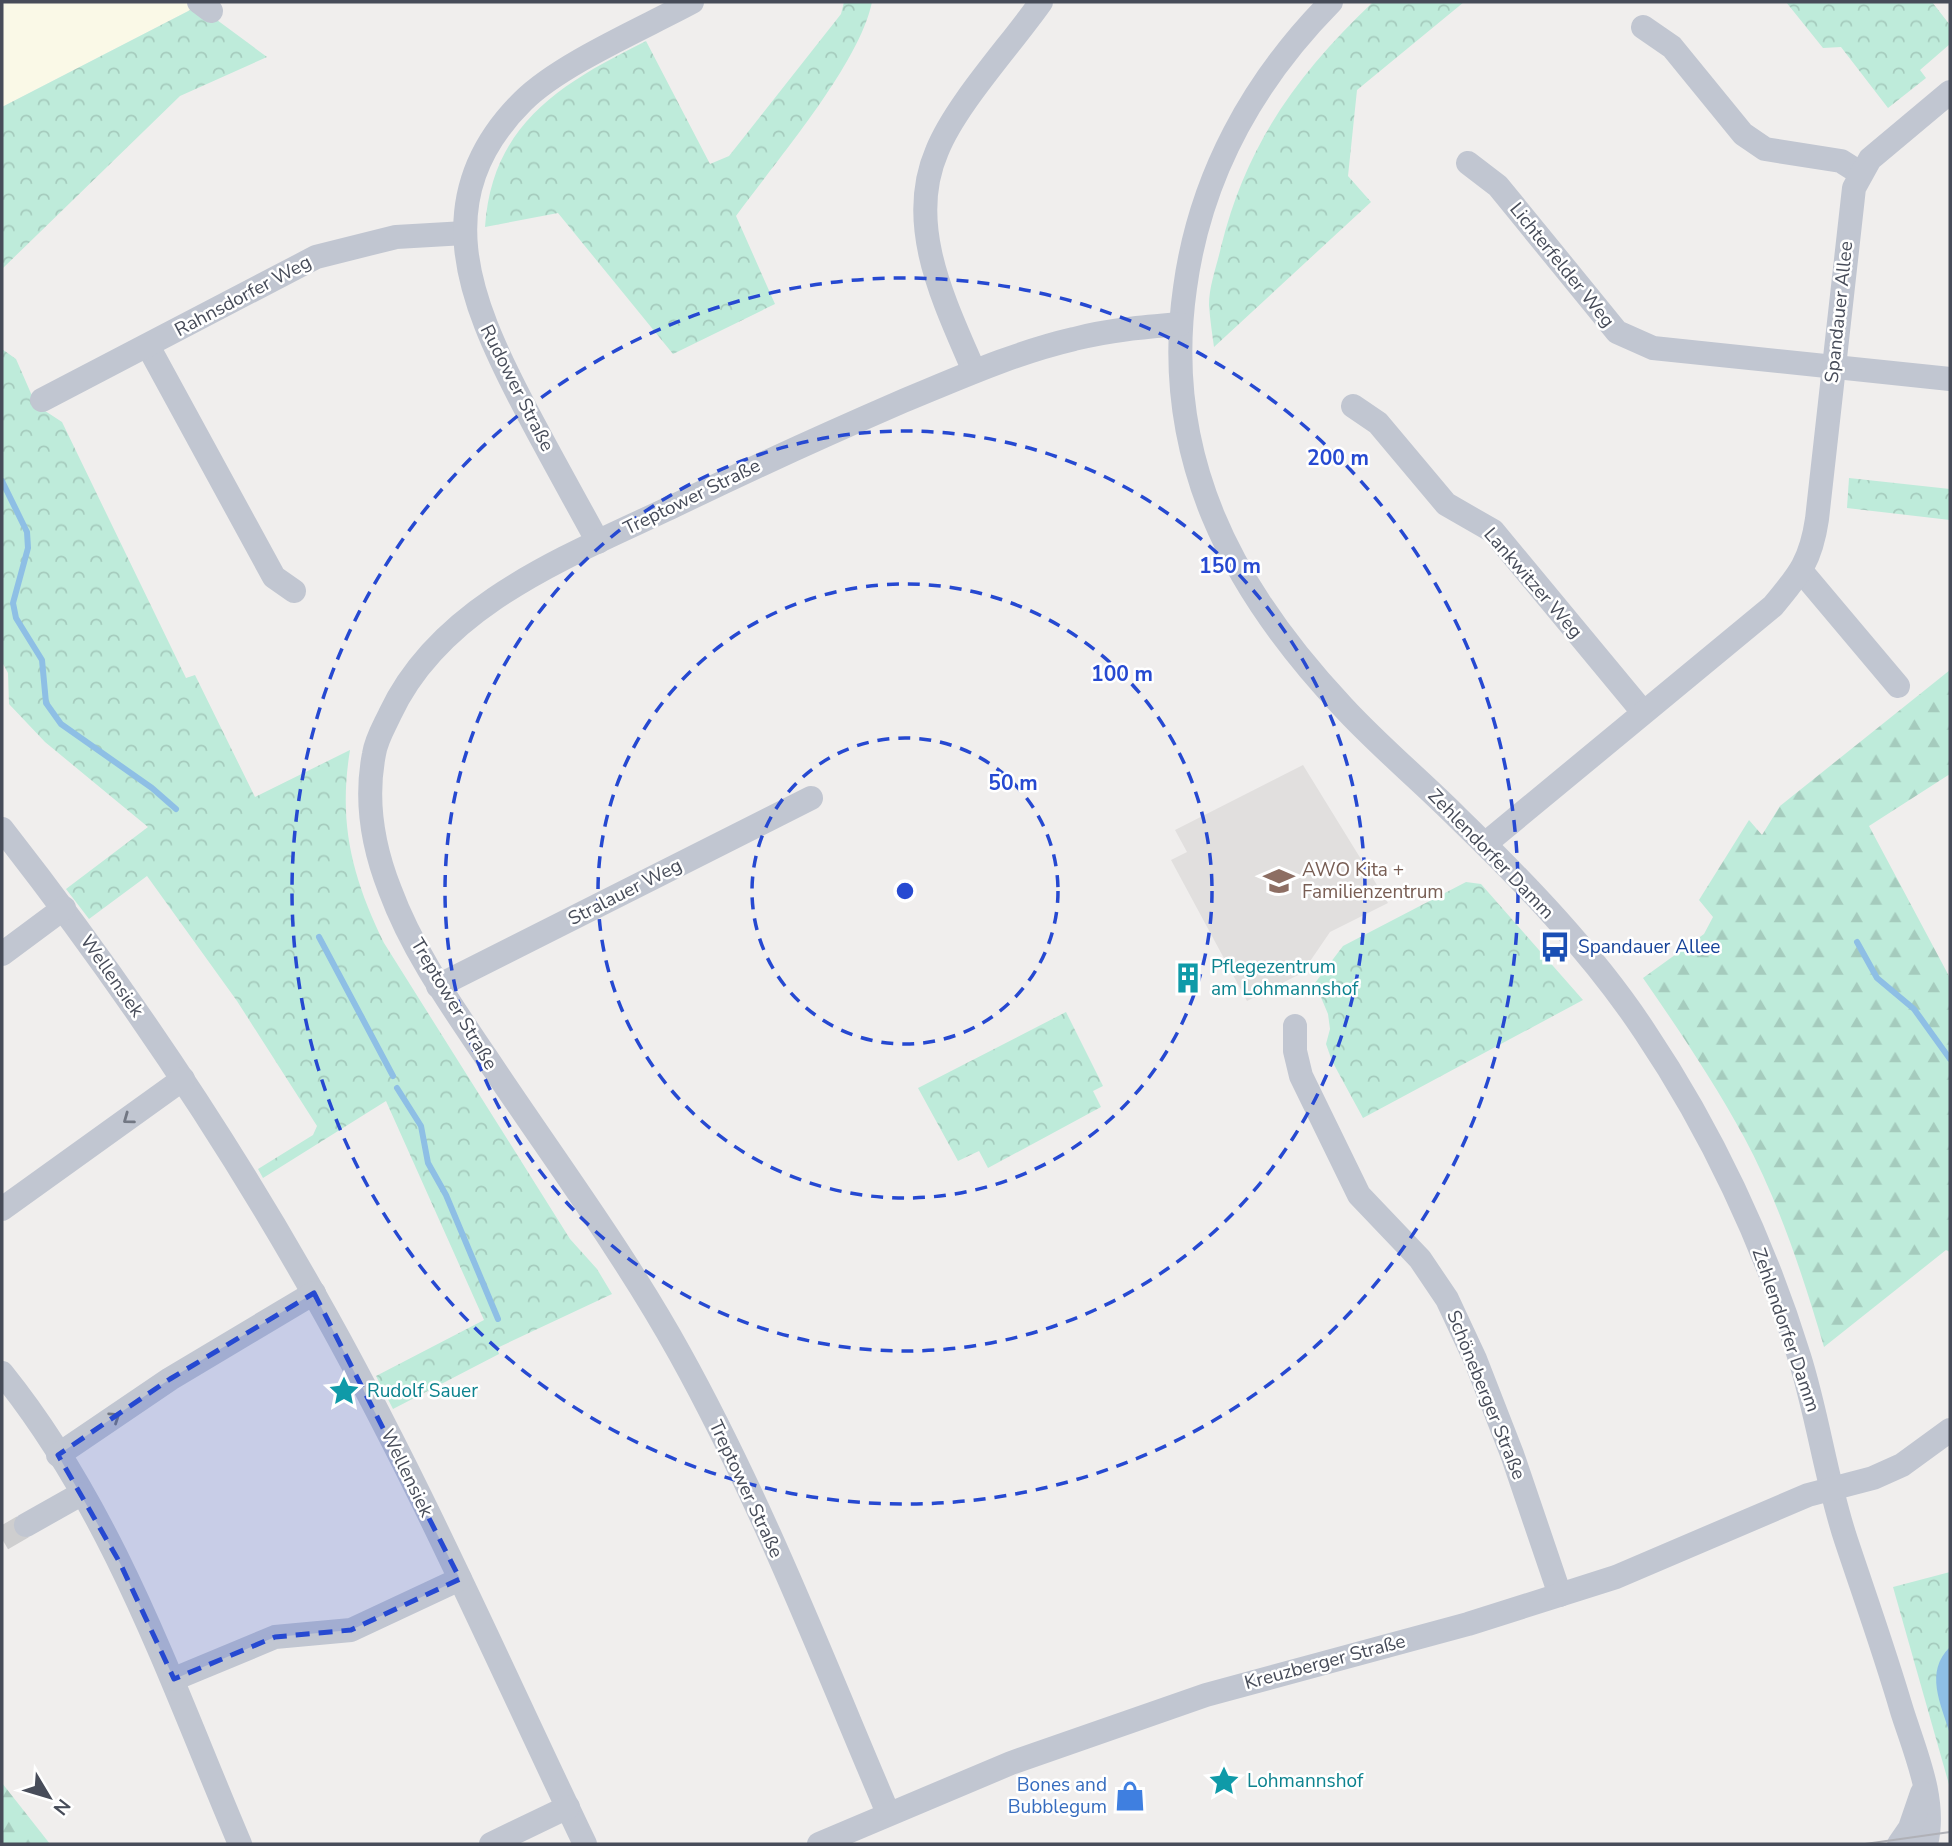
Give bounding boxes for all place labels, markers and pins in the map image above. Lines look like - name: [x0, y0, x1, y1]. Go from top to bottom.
- place label: AWO Kita + Familienzentrum: [1302, 857, 1444, 905]
- school or university icon: AWO Kita + Familienzentrum: [1262, 864, 1296, 898]
- centre of rings: [893, 879, 917, 903]
- bus stop icon: Spandauer Allee: [1538, 930, 1572, 964]
- place label: Spandauer Allee: [1578, 934, 1720, 960]
- place label: Pflegezentrum am Lohmannshof: [1211, 954, 1359, 1002]
- building icon: Pflegezentrum am Lohmannshof: [1171, 961, 1205, 995]
- place icon: Rudolf Sauer: [327, 1374, 361, 1408]
- place label: Rudolf Sauer: [367, 1378, 478, 1404]
- place icon: Lohmannshof: [1207, 1764, 1241, 1798]
- place label: Lohmannshof: [1247, 1768, 1364, 1794]
- place label: Bones and Bubblegum: [1008, 1772, 1107, 1820]
- shop icon: Bones and Bubblegum: [1113, 1779, 1147, 1813]

